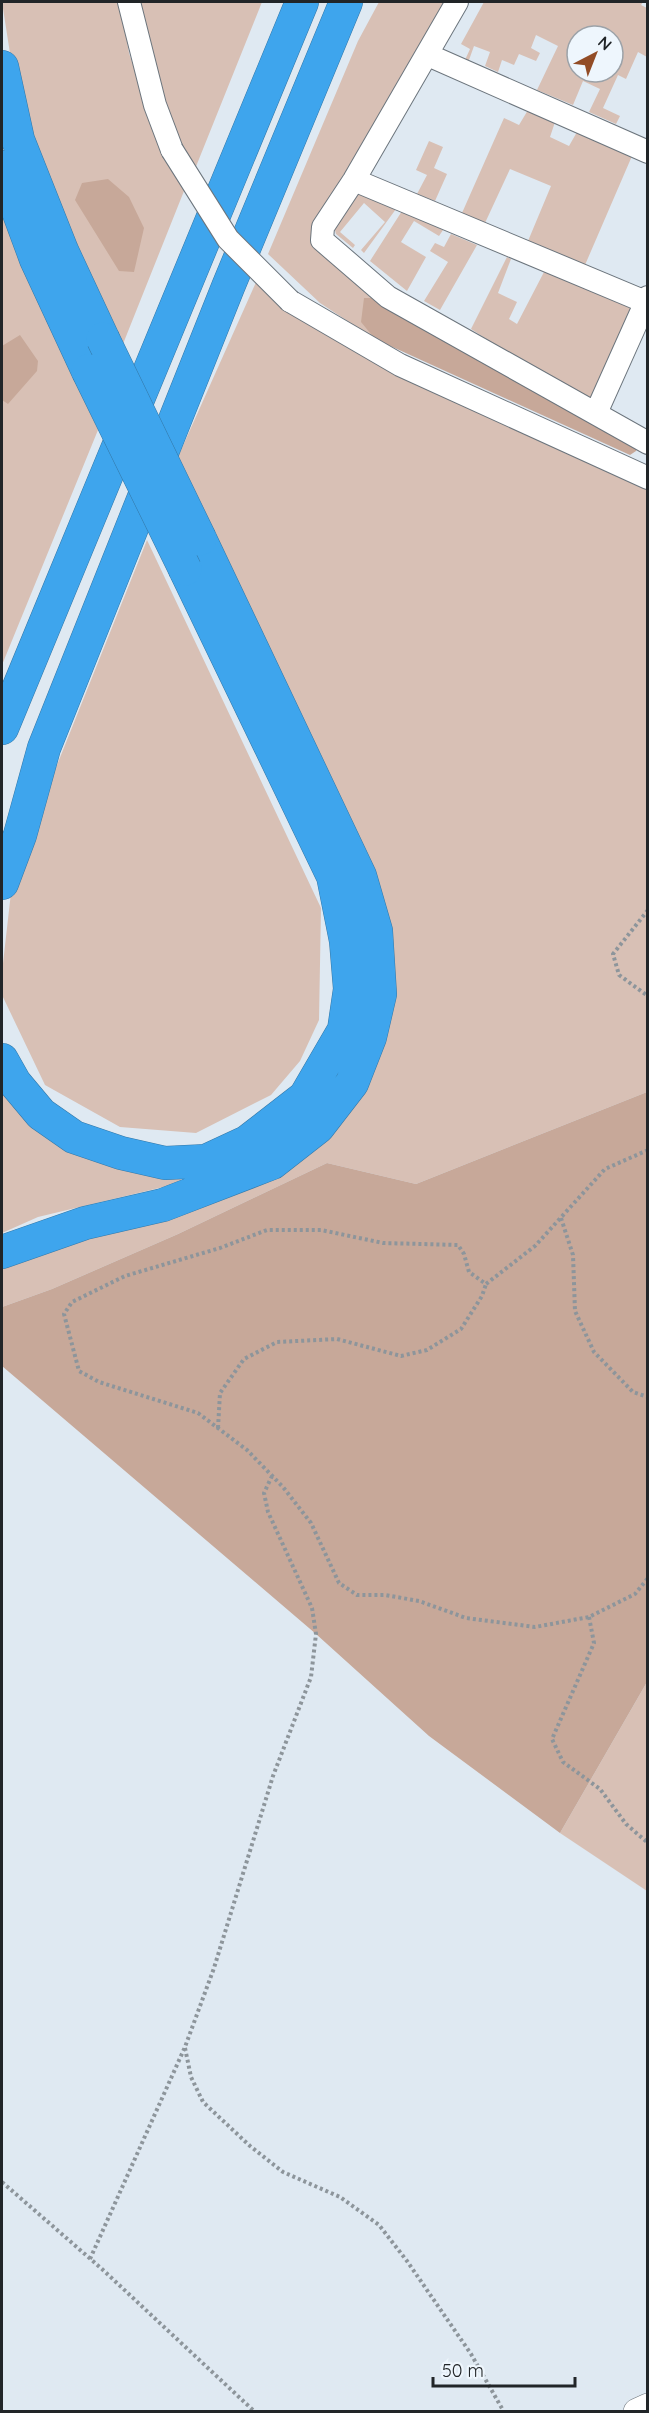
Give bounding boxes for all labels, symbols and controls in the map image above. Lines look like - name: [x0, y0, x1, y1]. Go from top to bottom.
- north arrow: [565, 24, 625, 84]
- text: N: [594, 31, 616, 54]
- scale bar: [433, 2350, 576, 2388]
- text: 50 m: [442, 2359, 484, 2382]

